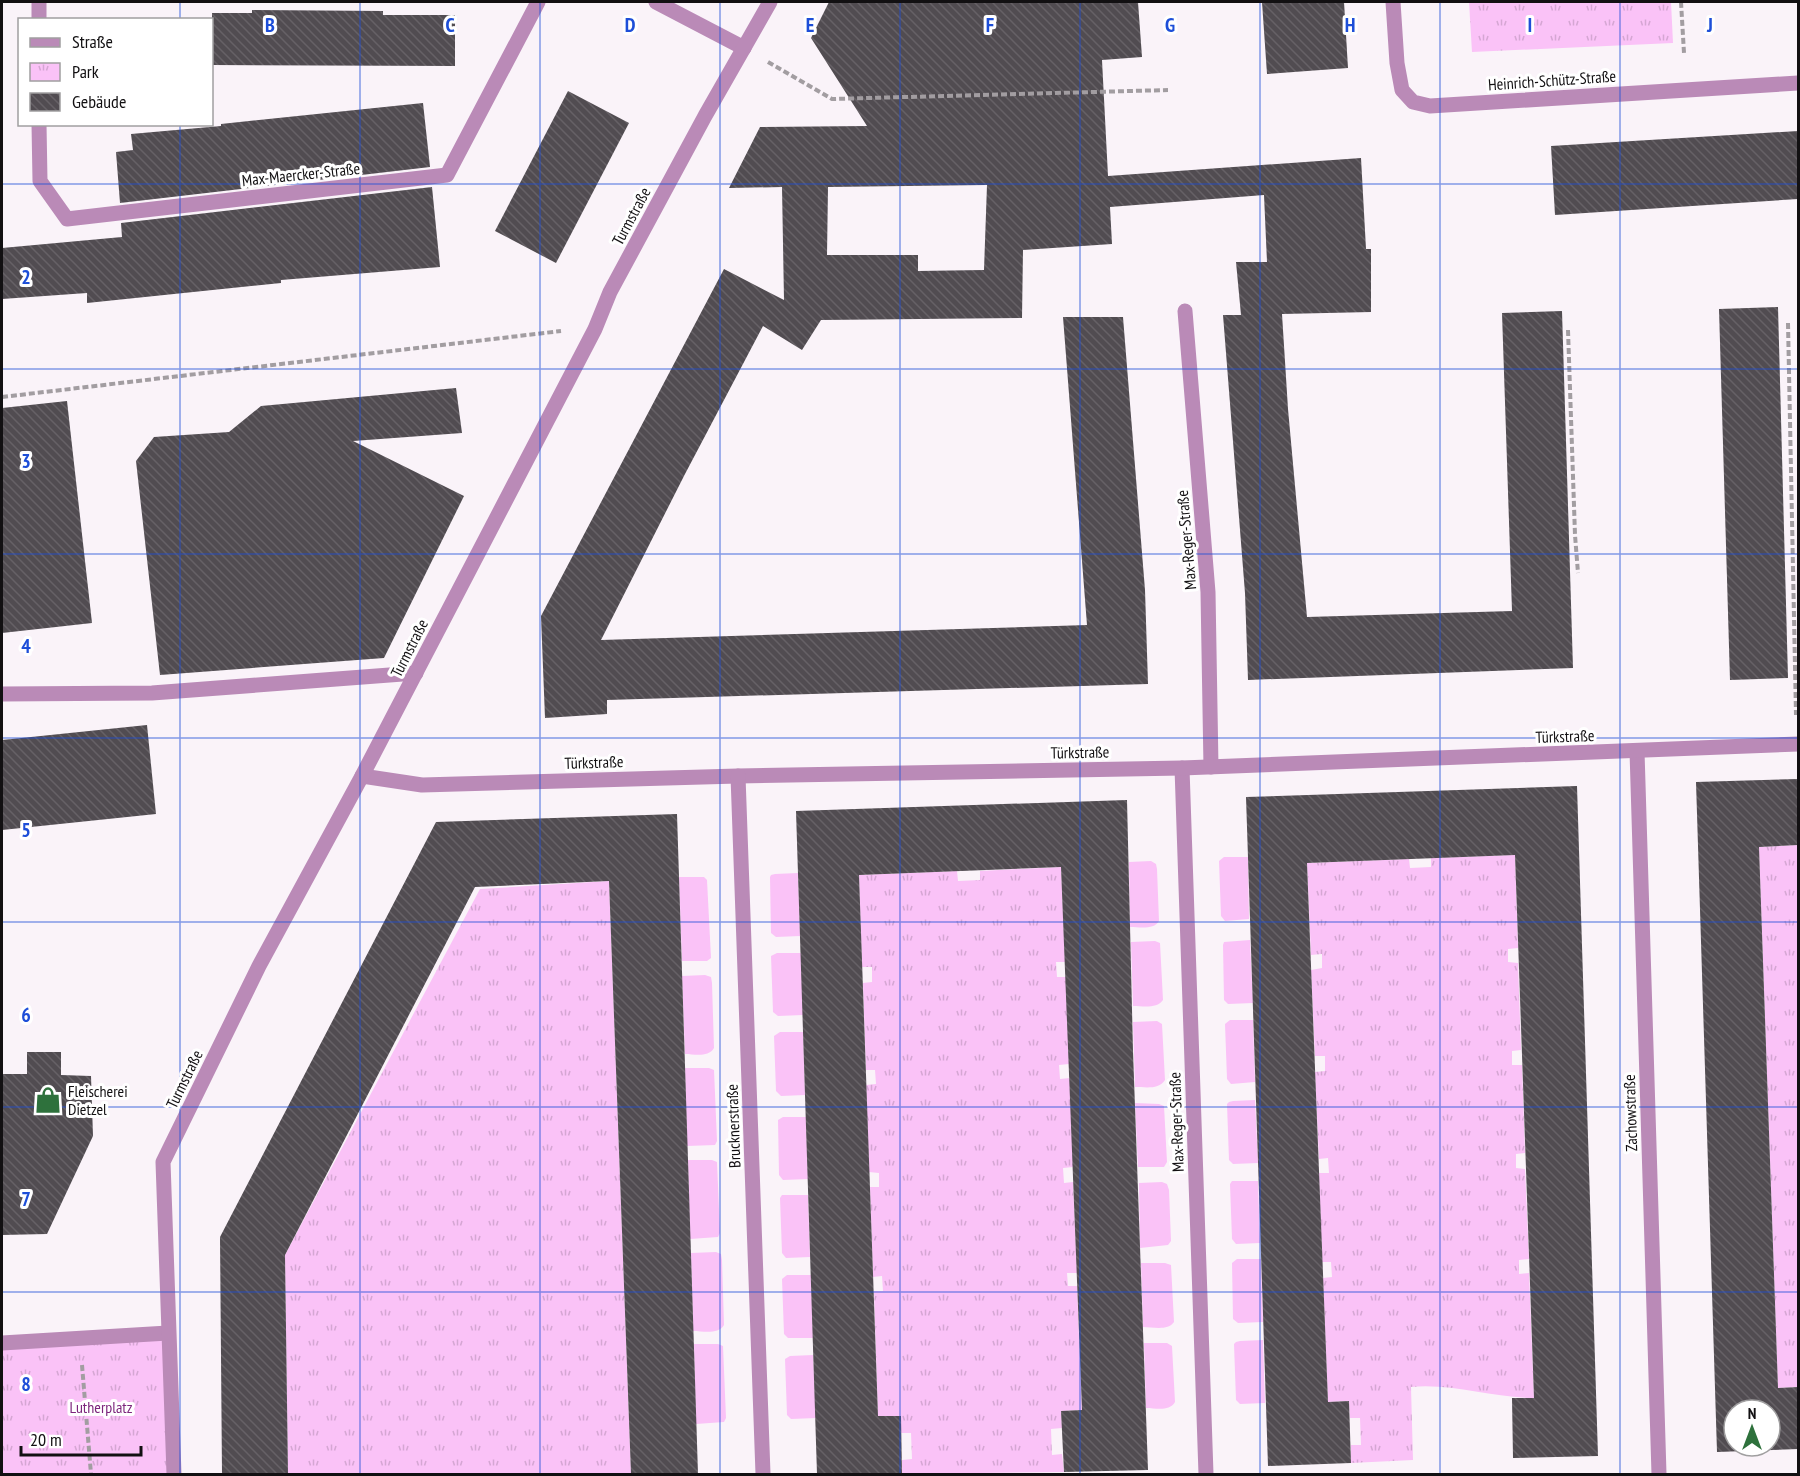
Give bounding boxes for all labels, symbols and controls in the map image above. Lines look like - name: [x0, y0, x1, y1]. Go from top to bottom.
- text: B: [265, 12, 275, 38]
- text: C: [445, 12, 455, 38]
- text: D: [625, 12, 636, 38]
- text: E: [806, 12, 814, 38]
- text: F: [986, 12, 994, 38]
- text: G: [1165, 12, 1175, 38]
- text: H: [1345, 12, 1355, 38]
- text: I: [1528, 12, 1532, 38]
- text: J: [1706, 12, 1713, 38]
- legend: [18, 18, 213, 126]
- text: Straße: [72, 30, 113, 53]
- text: Park: [72, 60, 99, 83]
- street label: Heinrich-Schütz-Straße: [1487, 66, 1617, 94]
- text: Gebäude: [72, 90, 126, 113]
- street label: Max-Maercker-Straße: [241, 158, 361, 190]
- street label: Turmstraße: [607, 184, 655, 248]
- text: 2: [21, 264, 31, 290]
- text: 3: [21, 448, 31, 474]
- street label: Max-Reger-Straße: [1172, 489, 1200, 591]
- street label: Turmstraße: [386, 616, 432, 680]
- text: 4: [21, 633, 31, 659]
- street label: Türkstraße: [1535, 725, 1595, 747]
- street label: Türkstraße: [1050, 741, 1110, 763]
- street label: Türkstraße: [564, 751, 624, 773]
- text: 5: [21, 817, 31, 843]
- text: 6: [21, 1002, 31, 1028]
- street label: Turmstraße: [161, 1047, 207, 1111]
- street label: Max-Reger-Straße: [1164, 1072, 1188, 1172]
- street label: Zachowstraße: [1619, 1074, 1641, 1152]
- place label: Fleischerei Dietzel: [68, 1081, 128, 1119]
- street label: Brucknerstraße: [722, 1084, 744, 1168]
- shop icon: Fleischerei Dietzel: [33, 1085, 63, 1115]
- text: 7: [21, 1186, 31, 1212]
- text: 8: [21, 1371, 31, 1397]
- park label: Lutherplatz: [69, 1397, 133, 1417]
- north arrow: [1722, 1398, 1782, 1458]
- text: N: [1748, 1403, 1756, 1423]
- scale bar: [21, 1419, 141, 1457]
- text: 20 m: [30, 1428, 62, 1451]

